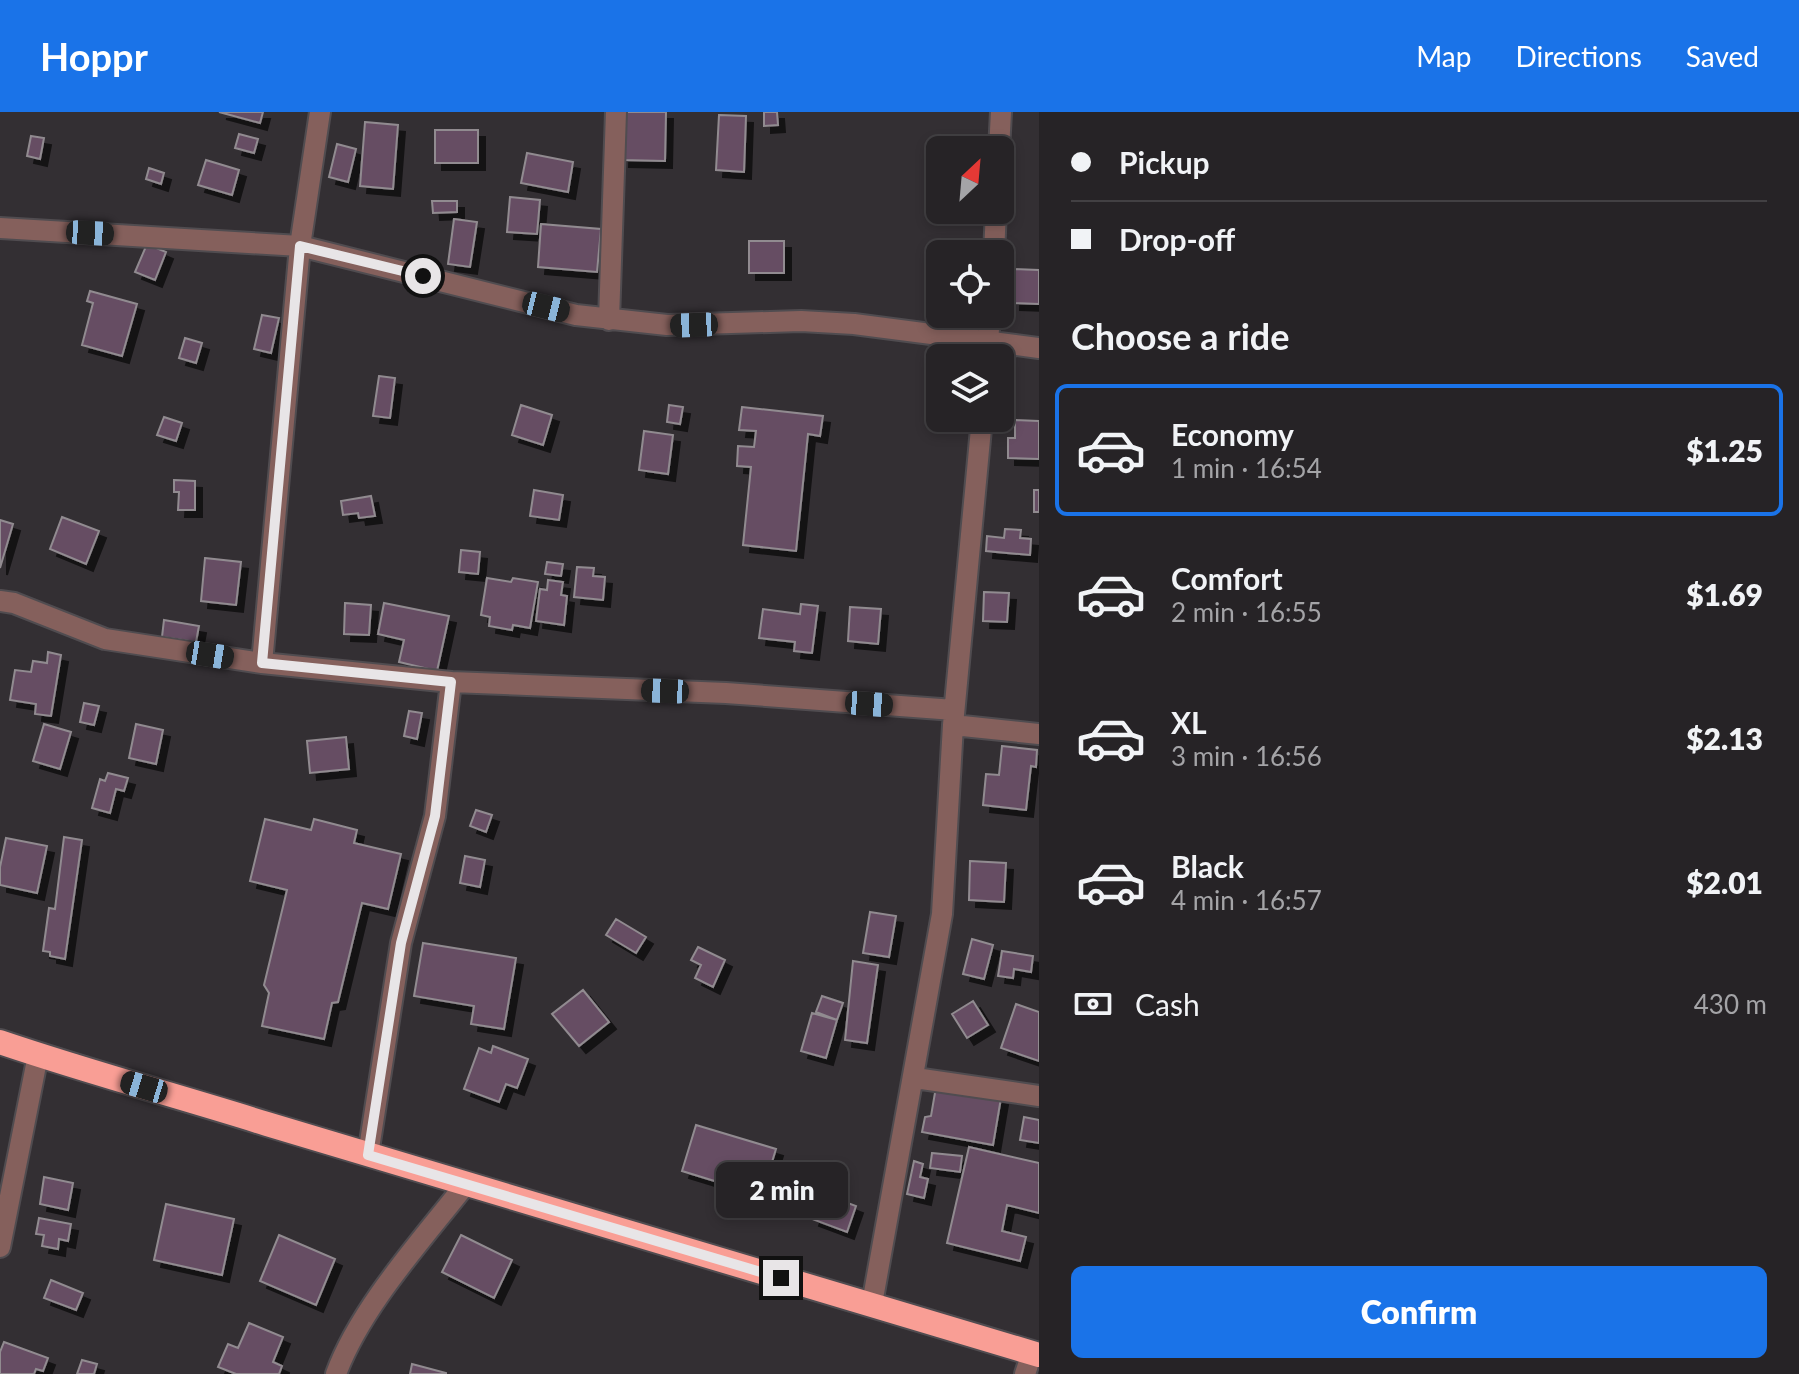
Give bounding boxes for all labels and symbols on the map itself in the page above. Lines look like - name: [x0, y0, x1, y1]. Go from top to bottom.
- north arrow: [926, 136, 1014, 224]
- car: [65, 220, 115, 246]
- route start: [405, 258, 441, 294]
- car: [520, 290, 572, 324]
- car: [670, 312, 718, 338]
- car: [184, 639, 236, 671]
- car: [641, 678, 689, 704]
- car: [844, 690, 894, 718]
- car: [118, 1069, 170, 1105]
- callout: 2 min: [715, 1162, 847, 1218]
- route end: [763, 1260, 799, 1296]

